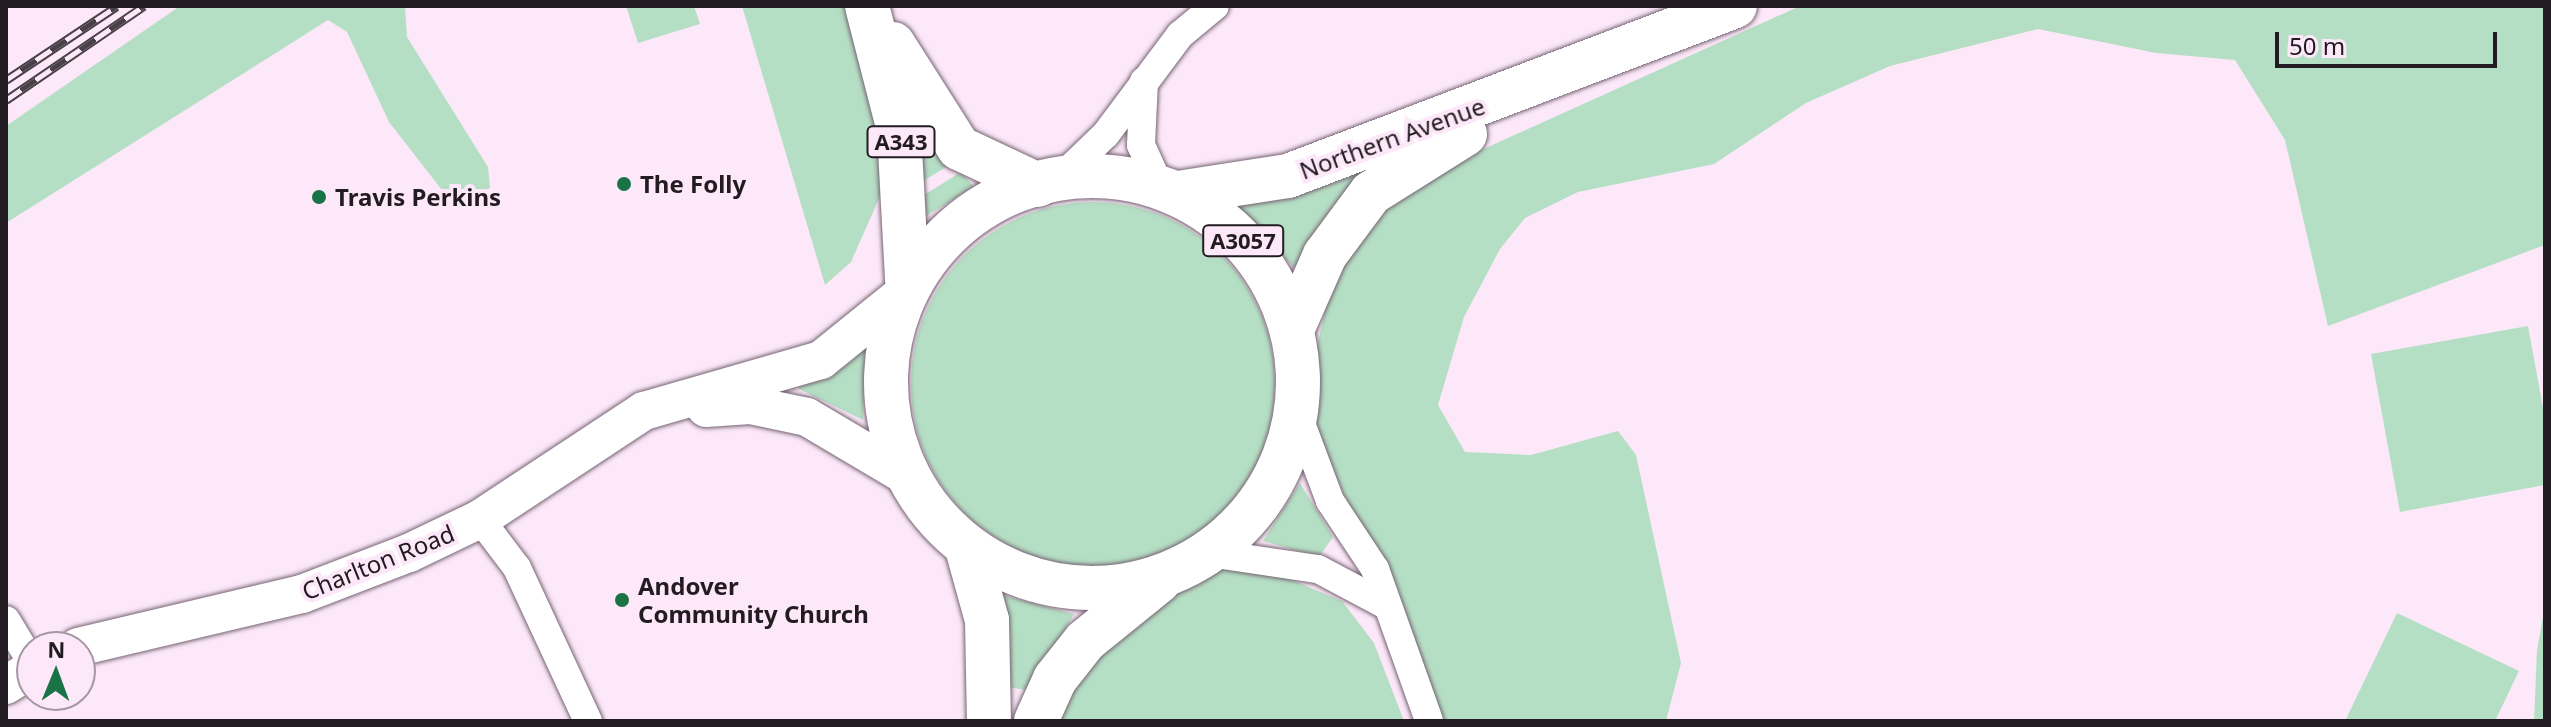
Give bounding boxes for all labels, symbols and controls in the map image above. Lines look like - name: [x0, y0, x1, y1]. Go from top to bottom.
- scale bar: [2279, 16, 2501, 66]
- text: 50 m: [2289, 29, 2345, 62]
- street label: Northern Avenue: [1295, 91, 1489, 185]
- road number: A343: [865, 124, 937, 160]
- place label: The Folly: [640, 170, 746, 198]
- marker: The Folly: [615, 175, 633, 193]
- place label: Travis Perkins: [335, 183, 501, 211]
- marker: Travis Perkins: [310, 188, 328, 206]
- road number: A3057: [1201, 223, 1285, 259]
- street label: Charlton Road: [298, 518, 458, 606]
- place label: Andover Community Church: [638, 572, 869, 628]
- marker: Andover Community Church: [613, 591, 631, 609]
- north arrow: [16, 631, 96, 711]
- text: N: [47, 634, 66, 664]

